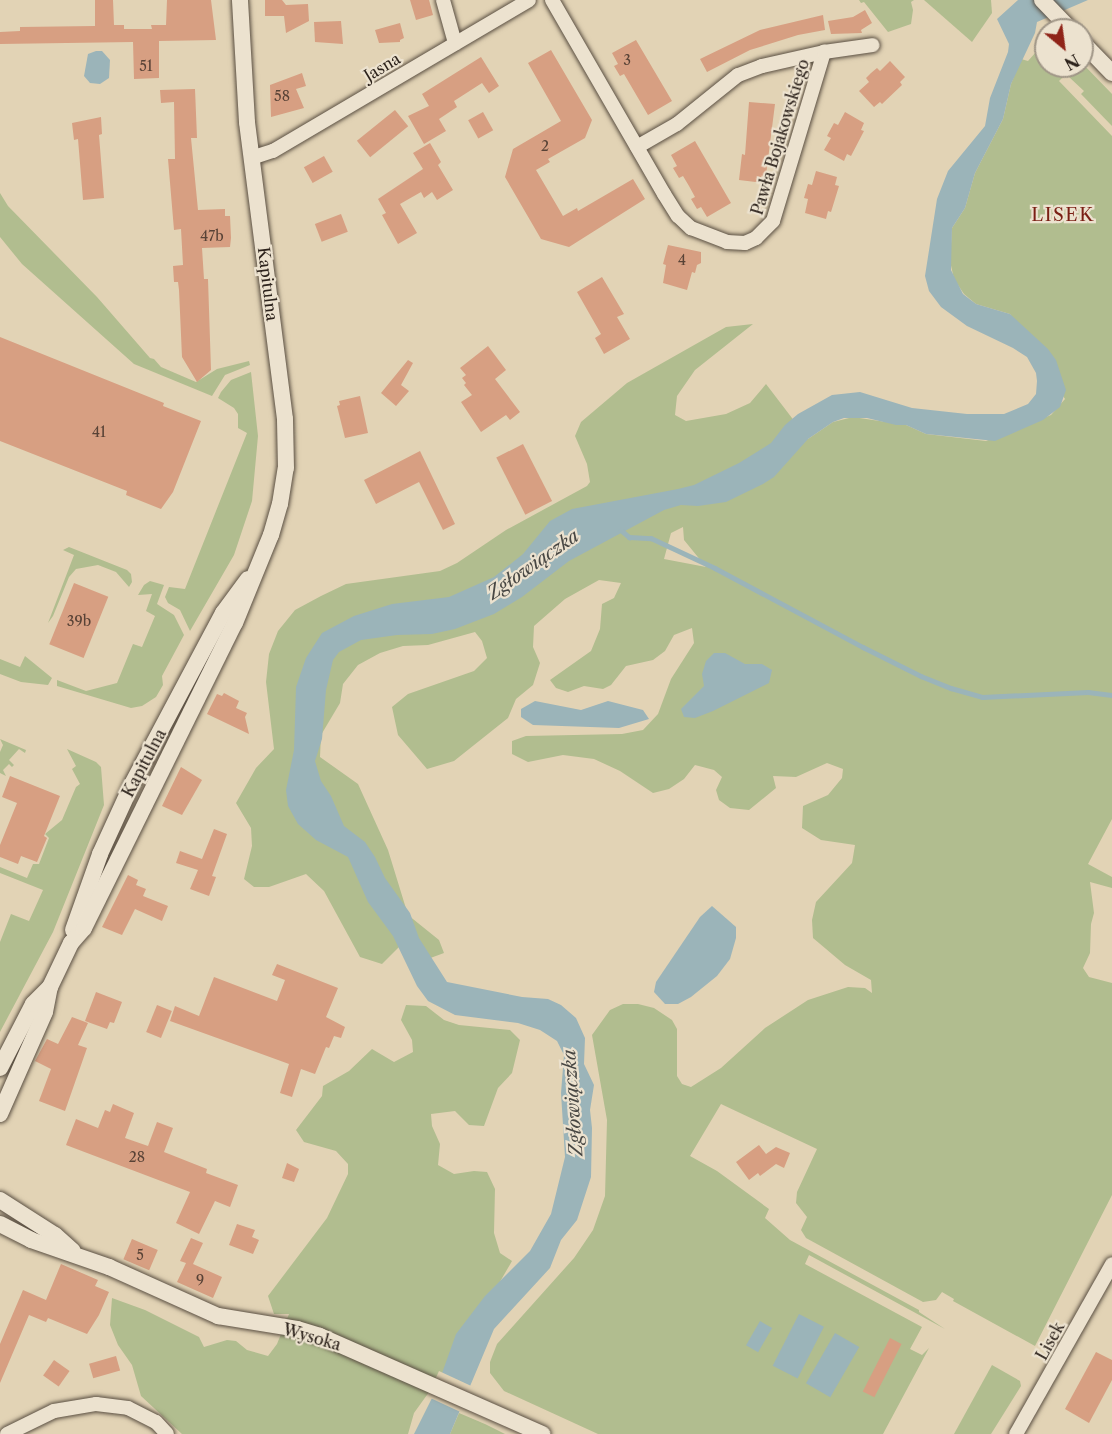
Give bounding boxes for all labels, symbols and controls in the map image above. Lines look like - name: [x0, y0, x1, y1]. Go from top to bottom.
- north arrow: [1034, 18, 1094, 78]
- street label: Jasna: [360, 49, 404, 85]
- text: N: [1061, 50, 1083, 74]
- house number: 3: [623, 52, 631, 68]
- street label: Pawła Bojakowskiego: [747, 57, 813, 217]
- house number: 51: [139, 58, 153, 74]
- house number: 58: [274, 88, 290, 104]
- house number: 2: [541, 138, 549, 154]
- district label: LISEK: [1031, 204, 1095, 226]
- house number: 47b: [200, 228, 224, 244]
- street label: Kapitulna: [254, 246, 282, 322]
- house number: 4: [678, 252, 686, 268]
- house number: 41: [92, 424, 106, 440]
- water label: Zgłowiączka: [483, 525, 583, 605]
- house number: 39b: [67, 613, 91, 629]
- street label: Kapitulna: [118, 726, 170, 800]
- water label: Zgłowiączka: [558, 1049, 588, 1157]
- house number: 28: [129, 1149, 145, 1165]
- house number: 5: [136, 1247, 144, 1263]
- house number: 9: [196, 1272, 204, 1288]
- street label: Lisek: [1032, 1319, 1068, 1363]
- street label: Wysoka: [281, 1320, 343, 1354]

